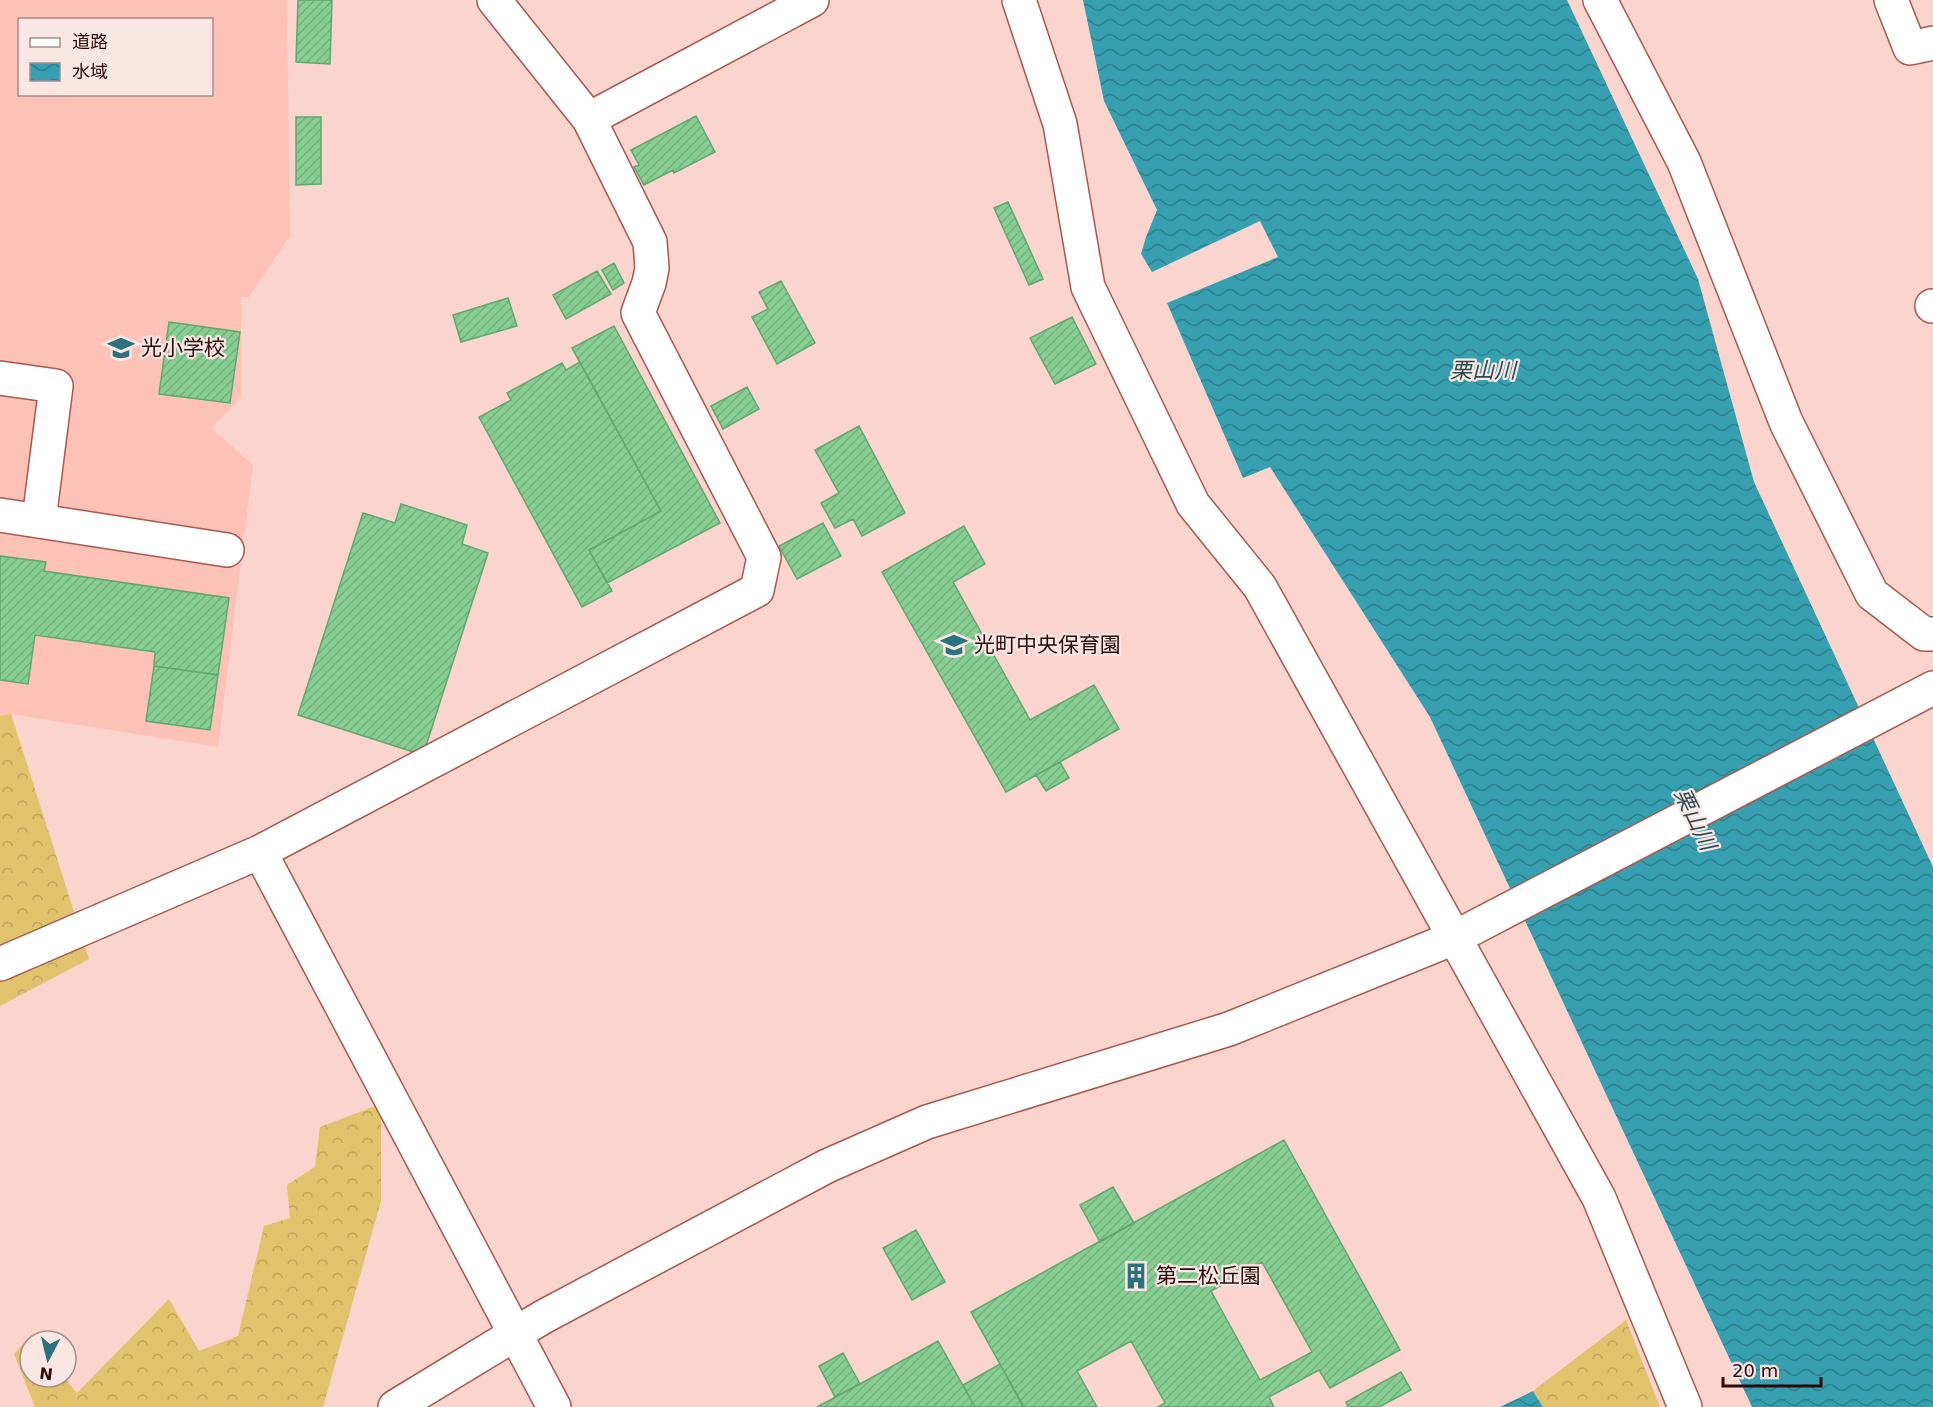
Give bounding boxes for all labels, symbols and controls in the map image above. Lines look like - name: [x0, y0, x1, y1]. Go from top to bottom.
- legend: [18, 18, 213, 96]
- text: 道路: [72, 31, 108, 52]
- text: 水域: [72, 61, 108, 82]
- school or university icon: 光小学校: [106, 333, 136, 363]
- place label: 光小学校: [141, 336, 225, 360]
- water label: 栗山川: [1450, 358, 1518, 383]
- school or university icon: 光町中央保育園: [939, 630, 969, 660]
- place label: 光町中央保育園: [974, 633, 1121, 657]
- water label: 栗山川: [1669, 784, 1722, 856]
- building icon: 第二松丘園: [1121, 1261, 1151, 1291]
- place label: 第二松丘園: [1156, 1264, 1261, 1288]
- north arrow: [18, 1329, 78, 1389]
- scale bar: [1723, 1350, 1820, 1388]
- text: 20 m: [1732, 1360, 1778, 1381]
- text: N: [38, 1363, 54, 1384]

